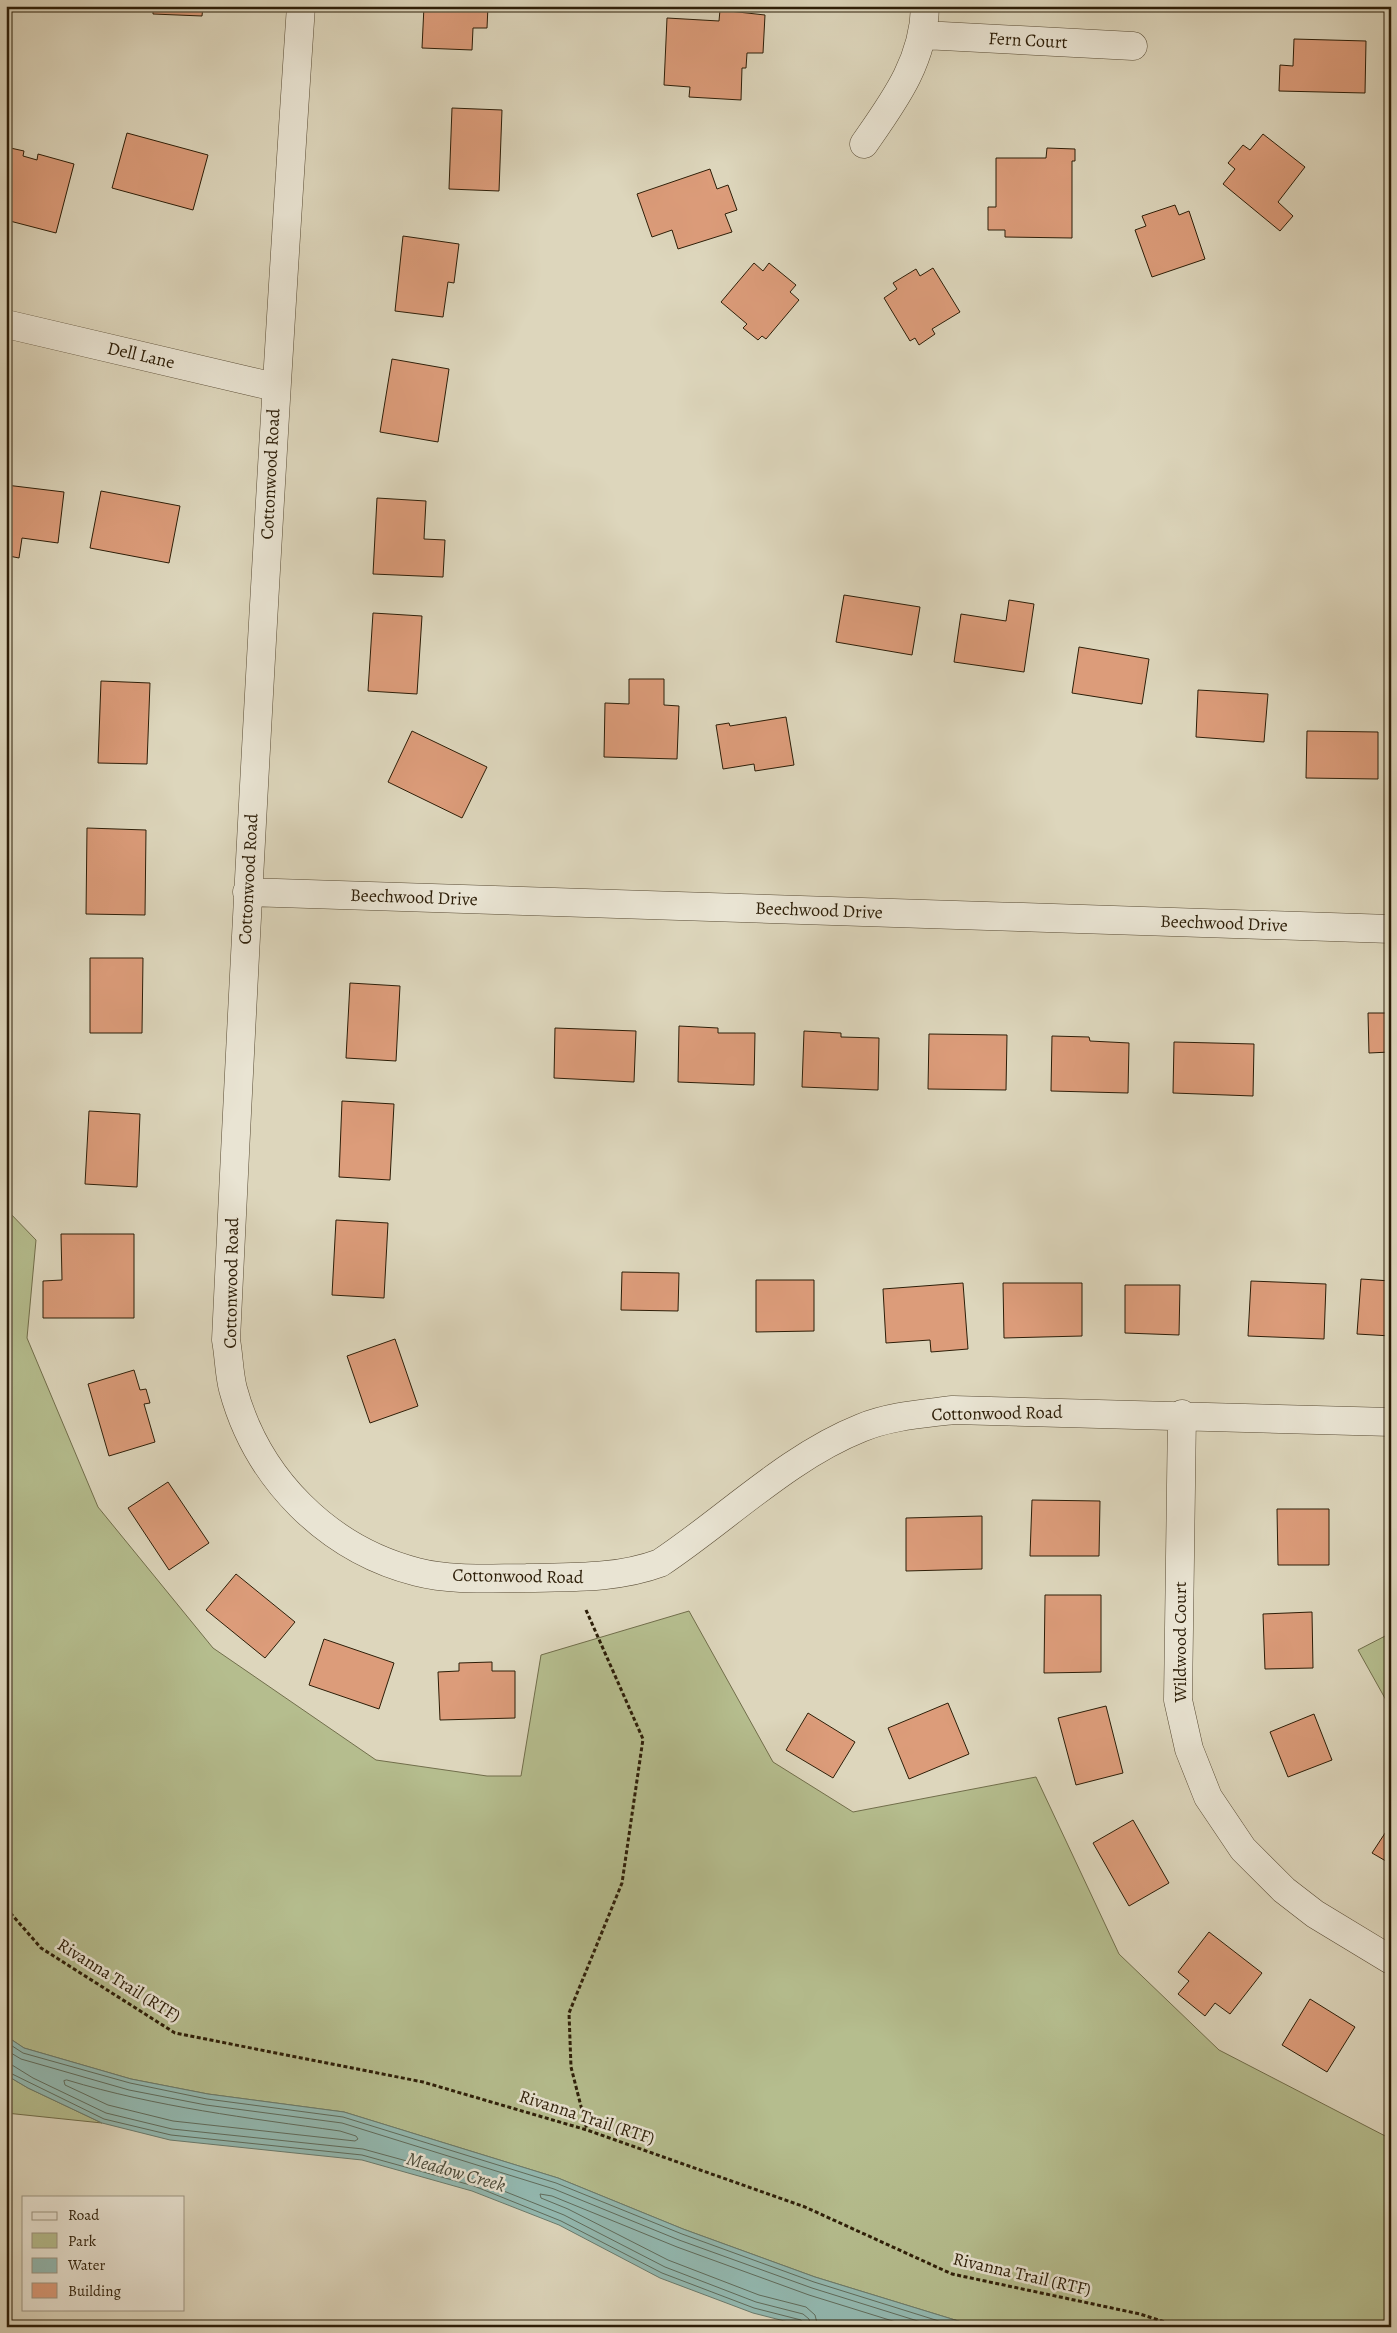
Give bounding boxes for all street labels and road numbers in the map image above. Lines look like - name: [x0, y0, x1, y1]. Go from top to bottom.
- street label: Fern Court: [988, 26, 1068, 54]
- street label: Dell Lane: [105, 336, 177, 374]
- street label: Cottonwood Road: [255, 407, 285, 540]
- street label: Cottonwood Road: [233, 812, 263, 945]
- street label: Beechwood Drive: [350, 883, 478, 911]
- street label: Beechwood Drive: [755, 896, 883, 924]
- street label: Beechwood Drive: [1160, 909, 1288, 937]
- street label: Cottonwood Road: [218, 1217, 244, 1349]
- street label: Cottonwood Road: [931, 1400, 1063, 1426]
- street label: Cottonwood Road: [452, 1563, 584, 1589]
- street label: Wildwood Court: [1168, 1581, 1192, 1704]
- street label: Rivanna Trail (RTF): [53, 1932, 185, 2028]
- street label: Rivanna Trail (RTF): [516, 2084, 658, 2150]
- street label: Rivanna Trail (RTF): [951, 2246, 1093, 2302]

